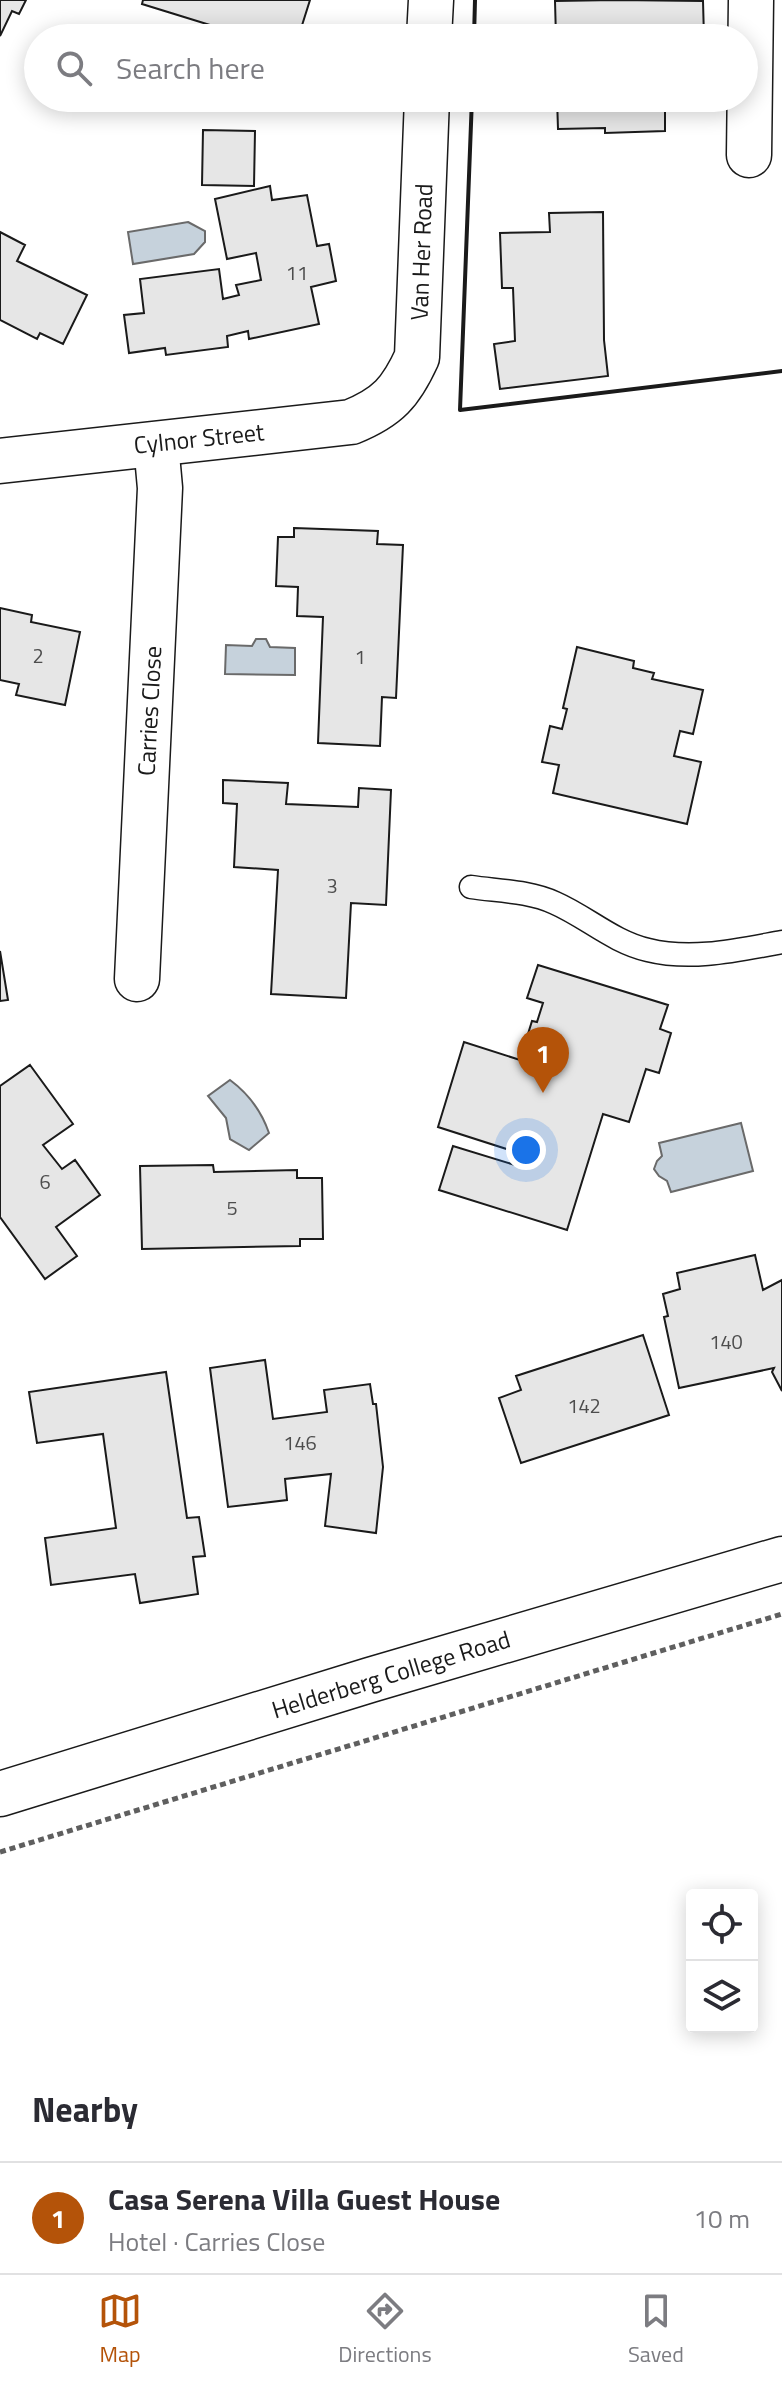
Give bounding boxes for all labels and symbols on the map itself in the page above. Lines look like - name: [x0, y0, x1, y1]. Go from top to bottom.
- street label: Van Her Road: [401, 183, 441, 321]
- house number: 11: [286, 257, 308, 288]
- street label: Cylnor Street: [132, 413, 266, 463]
- house number: 2: [32, 640, 44, 671]
- house number: 1: [354, 641, 366, 672]
- street label: Carries Close: [128, 645, 170, 777]
- house number: 3: [326, 870, 338, 901]
- pin: 1: [517, 1027, 569, 1093]
- your location: [506, 1130, 546, 1170]
- house number: 6: [39, 1166, 51, 1197]
- house number: 5: [226, 1192, 238, 1223]
- house number: 140: [709, 1326, 743, 1357]
- house number: 142: [567, 1390, 601, 1421]
- house number: 146: [283, 1427, 317, 1458]
- street label: Helderberg College Road: [267, 1621, 514, 1727]

